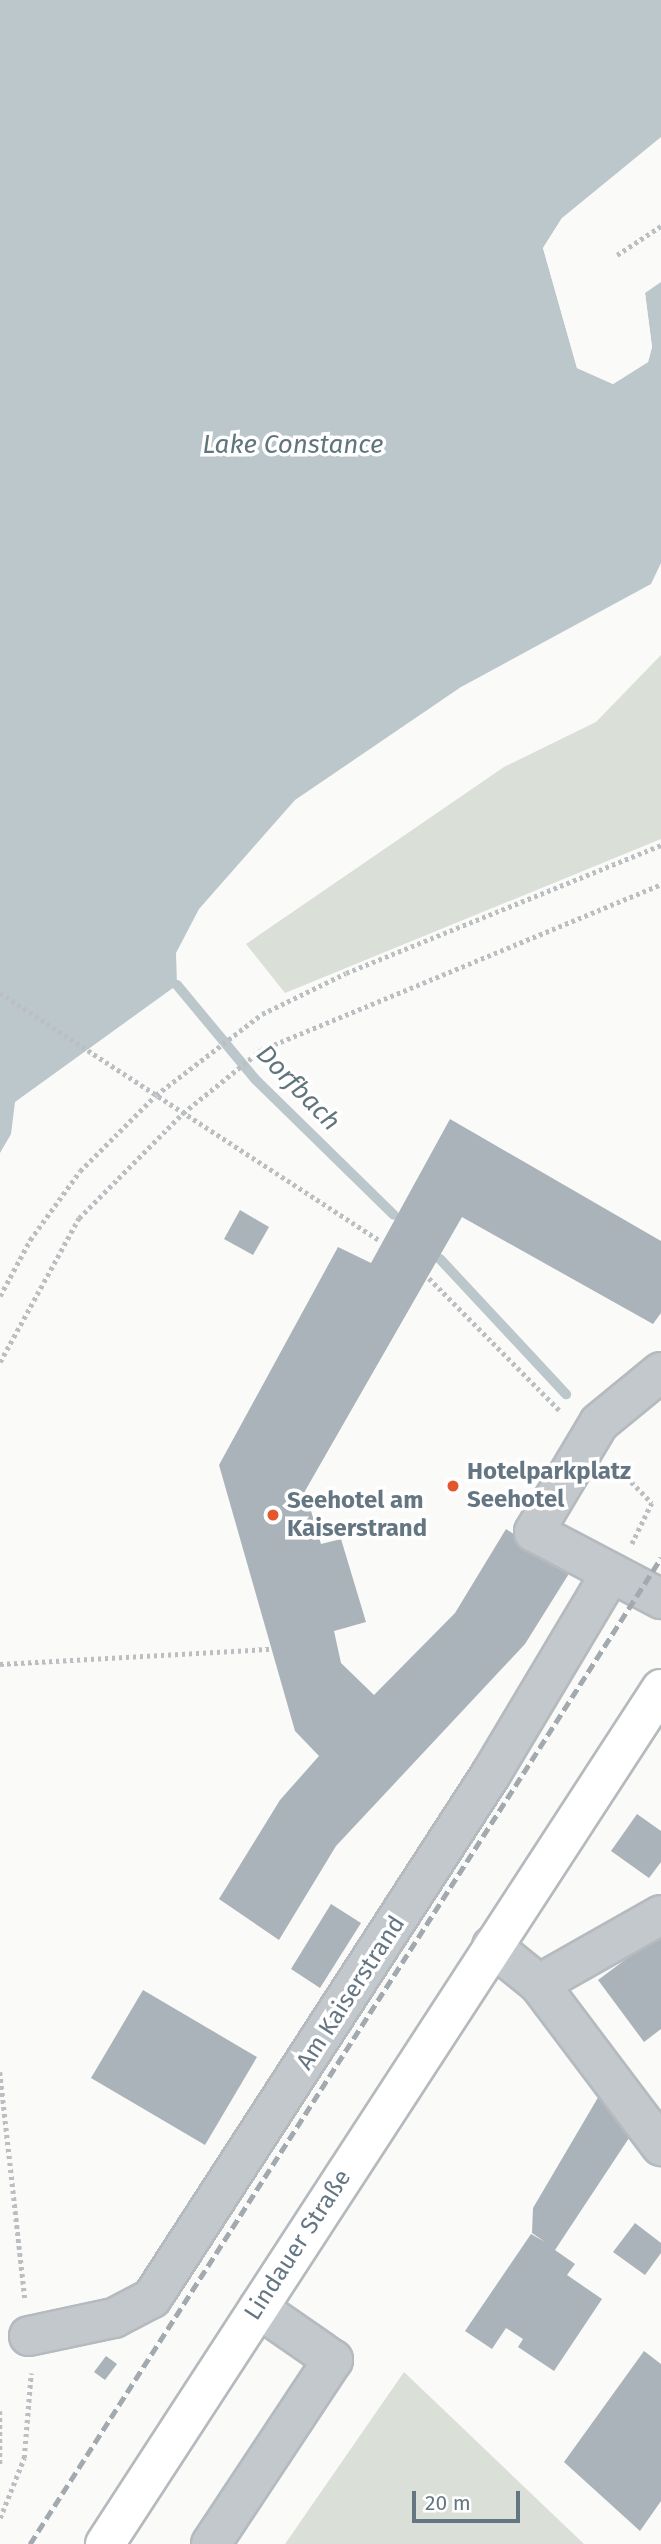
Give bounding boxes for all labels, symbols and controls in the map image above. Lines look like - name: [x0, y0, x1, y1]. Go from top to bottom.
- water label: Lake Constance: [202, 429, 384, 461]
- water label: Dorfbach: [250, 1039, 346, 1137]
- place label: Hotelparkplatz Seehotel: [467, 1458, 631, 1514]
- marker: Hotelparkplatz Seehotel: [445, 1478, 461, 1494]
- place label: Seehotel am Kaiserstrand: [287, 1487, 427, 1543]
- marker: Seehotel am Kaiserstrand: [265, 1507, 281, 1523]
- street label: Am Kaiserstrand: [291, 1911, 411, 2075]
- street label: Lindauer Straße: [239, 2164, 357, 2326]
- scale bar: [416, 2478, 524, 2522]
- text: 20 m: [425, 2490, 471, 2516]

